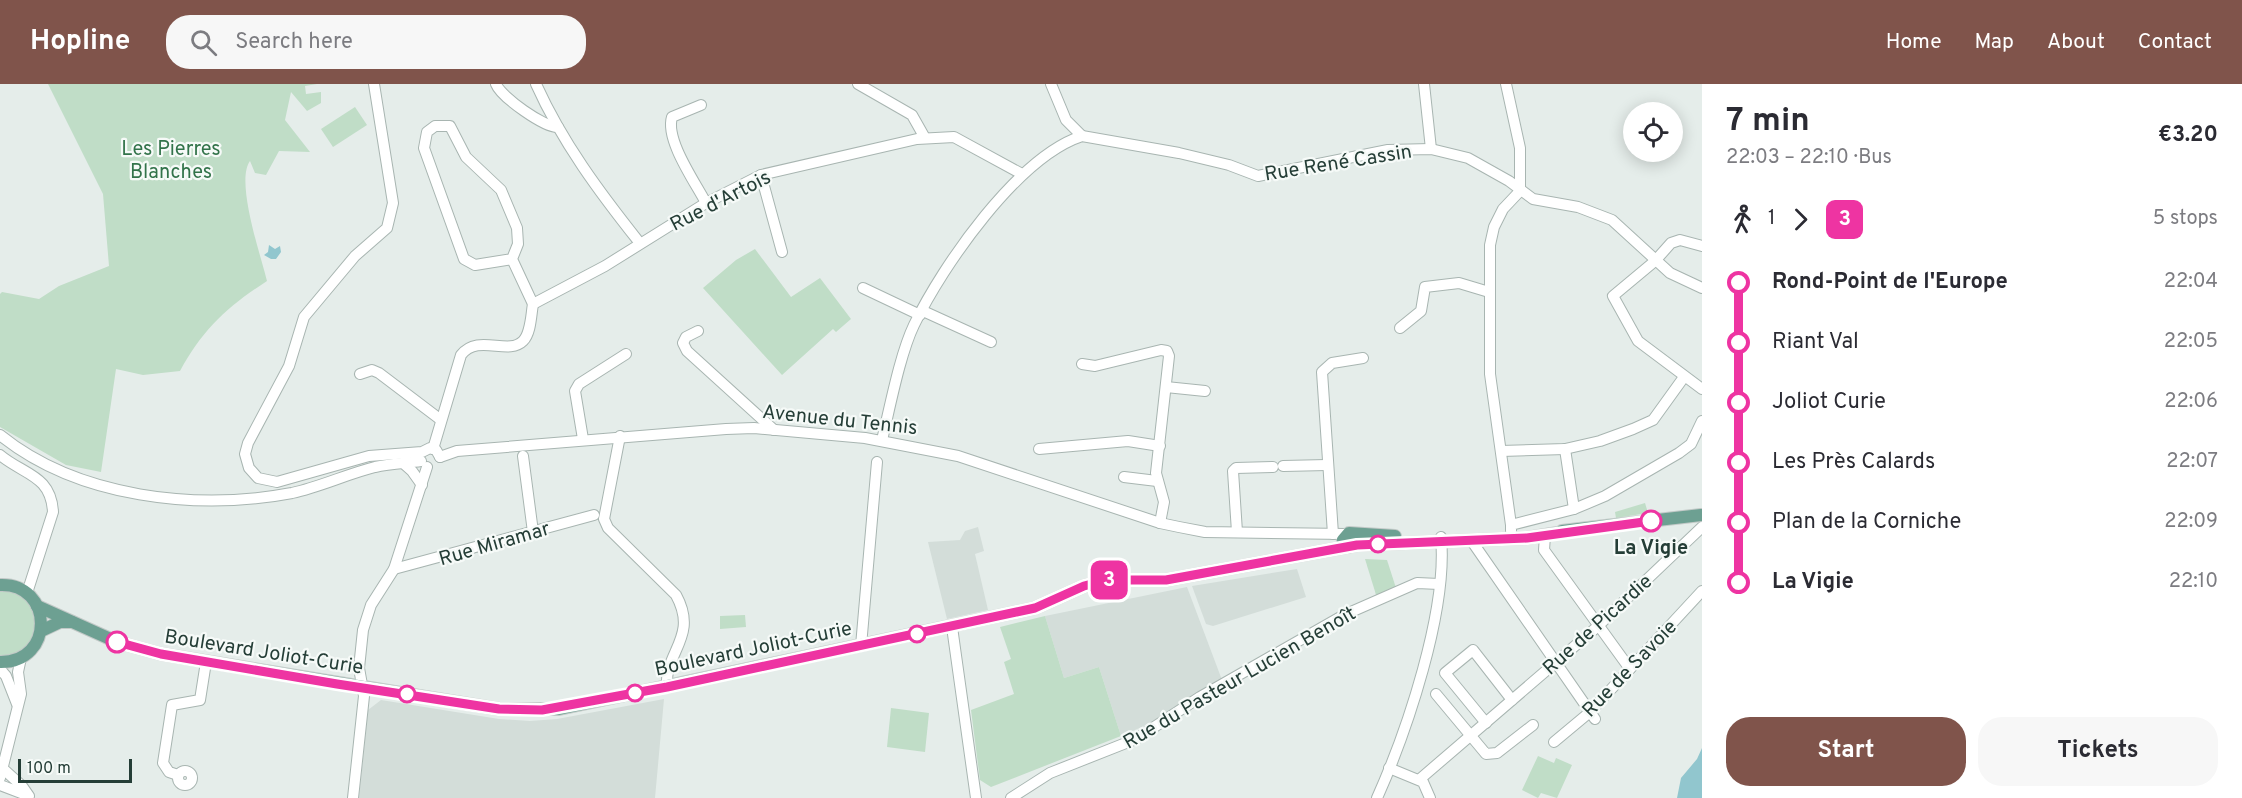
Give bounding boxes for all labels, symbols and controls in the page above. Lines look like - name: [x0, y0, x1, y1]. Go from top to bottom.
- search box: [166, 15, 586, 69]
- text: Hopline: [30, 24, 130, 60]
- icon: search: [187, 26, 220, 59]
- text: Search here: [235, 29, 353, 56]
- text: Home: [1886, 29, 1942, 56]
- text: Map: [1975, 29, 2014, 56]
- text: About: [2047, 29, 2105, 56]
- text: Contact: [2138, 29, 2212, 56]
- text: 7 min: [1726, 101, 1810, 143]
- map controls: [1623, 102, 1683, 162]
- button: locate: [1623, 102, 1683, 162]
- text: €3.20: [2158, 122, 2218, 149]
- park label: Les Pierres Blanches: [121, 137, 221, 186]
- street label: Rue René Cassin: [1263, 139, 1414, 188]
- text: 22:03 – 22:10 · Bus: [1726, 145, 1892, 171]
- street label: Rue d'Artois: [666, 165, 776, 238]
- icon: walk: [1726, 203, 1759, 236]
- icon: forward: [1784, 203, 1817, 236]
- text: 1: [1768, 206, 1775, 232]
- text: 3: [1838, 206, 1851, 233]
- text: 5 stops: [2153, 206, 2218, 232]
- text: Rond-Point de l'Europe: [1772, 269, 2008, 296]
- text: 22:04: [2164, 269, 2218, 295]
- text: Riant Val: [1772, 329, 1859, 356]
- text: 22:05: [2164, 329, 2218, 355]
- text: Joliot Curie: [1772, 389, 1886, 416]
- text: 22:06: [2164, 389, 2218, 415]
- street label: Avenue du Tennis: [761, 400, 919, 442]
- text: Les Près Calards: [1772, 449, 1935, 476]
- text: 22:07: [2166, 449, 2218, 475]
- text: Plan de la Corniche: [1772, 509, 1961, 536]
- text: 22:09: [2164, 509, 2218, 535]
- marker: La Vigie: [1640, 510, 1662, 532]
- street label: Rue Miramar: [436, 517, 553, 573]
- unlabelled marker: [1369, 535, 1387, 553]
- place label: La Vigie: [1614, 536, 1688, 562]
- line badge: 3: [1090, 560, 1128, 600]
- text: 3: [1103, 567, 1115, 594]
- street label: Rue de Picardie: [1538, 569, 1659, 682]
- text: La Vigie: [1772, 569, 1854, 596]
- text: 22:10: [2169, 569, 2218, 595]
- street label: Rue du Pasteur Lucien Benoît: [1119, 601, 1361, 756]
- street label: Rue de Savoie: [1577, 615, 1684, 724]
- street label: Boulevard Joliot-Curie: [652, 616, 854, 684]
- street label: Boulevard Joliot-Curie: [162, 624, 365, 682]
- unlabelled marker: [908, 625, 926, 643]
- unlabelled marker: [106, 631, 128, 653]
- unlabelled marker: [626, 684, 644, 702]
- unlabelled marker: [398, 685, 416, 703]
- button: Start: [1726, 717, 1966, 786]
- button: Tickets: [1978, 717, 2218, 786]
- scale bar: [18, 756, 132, 784]
- text: 100 m: [27, 759, 71, 779]

